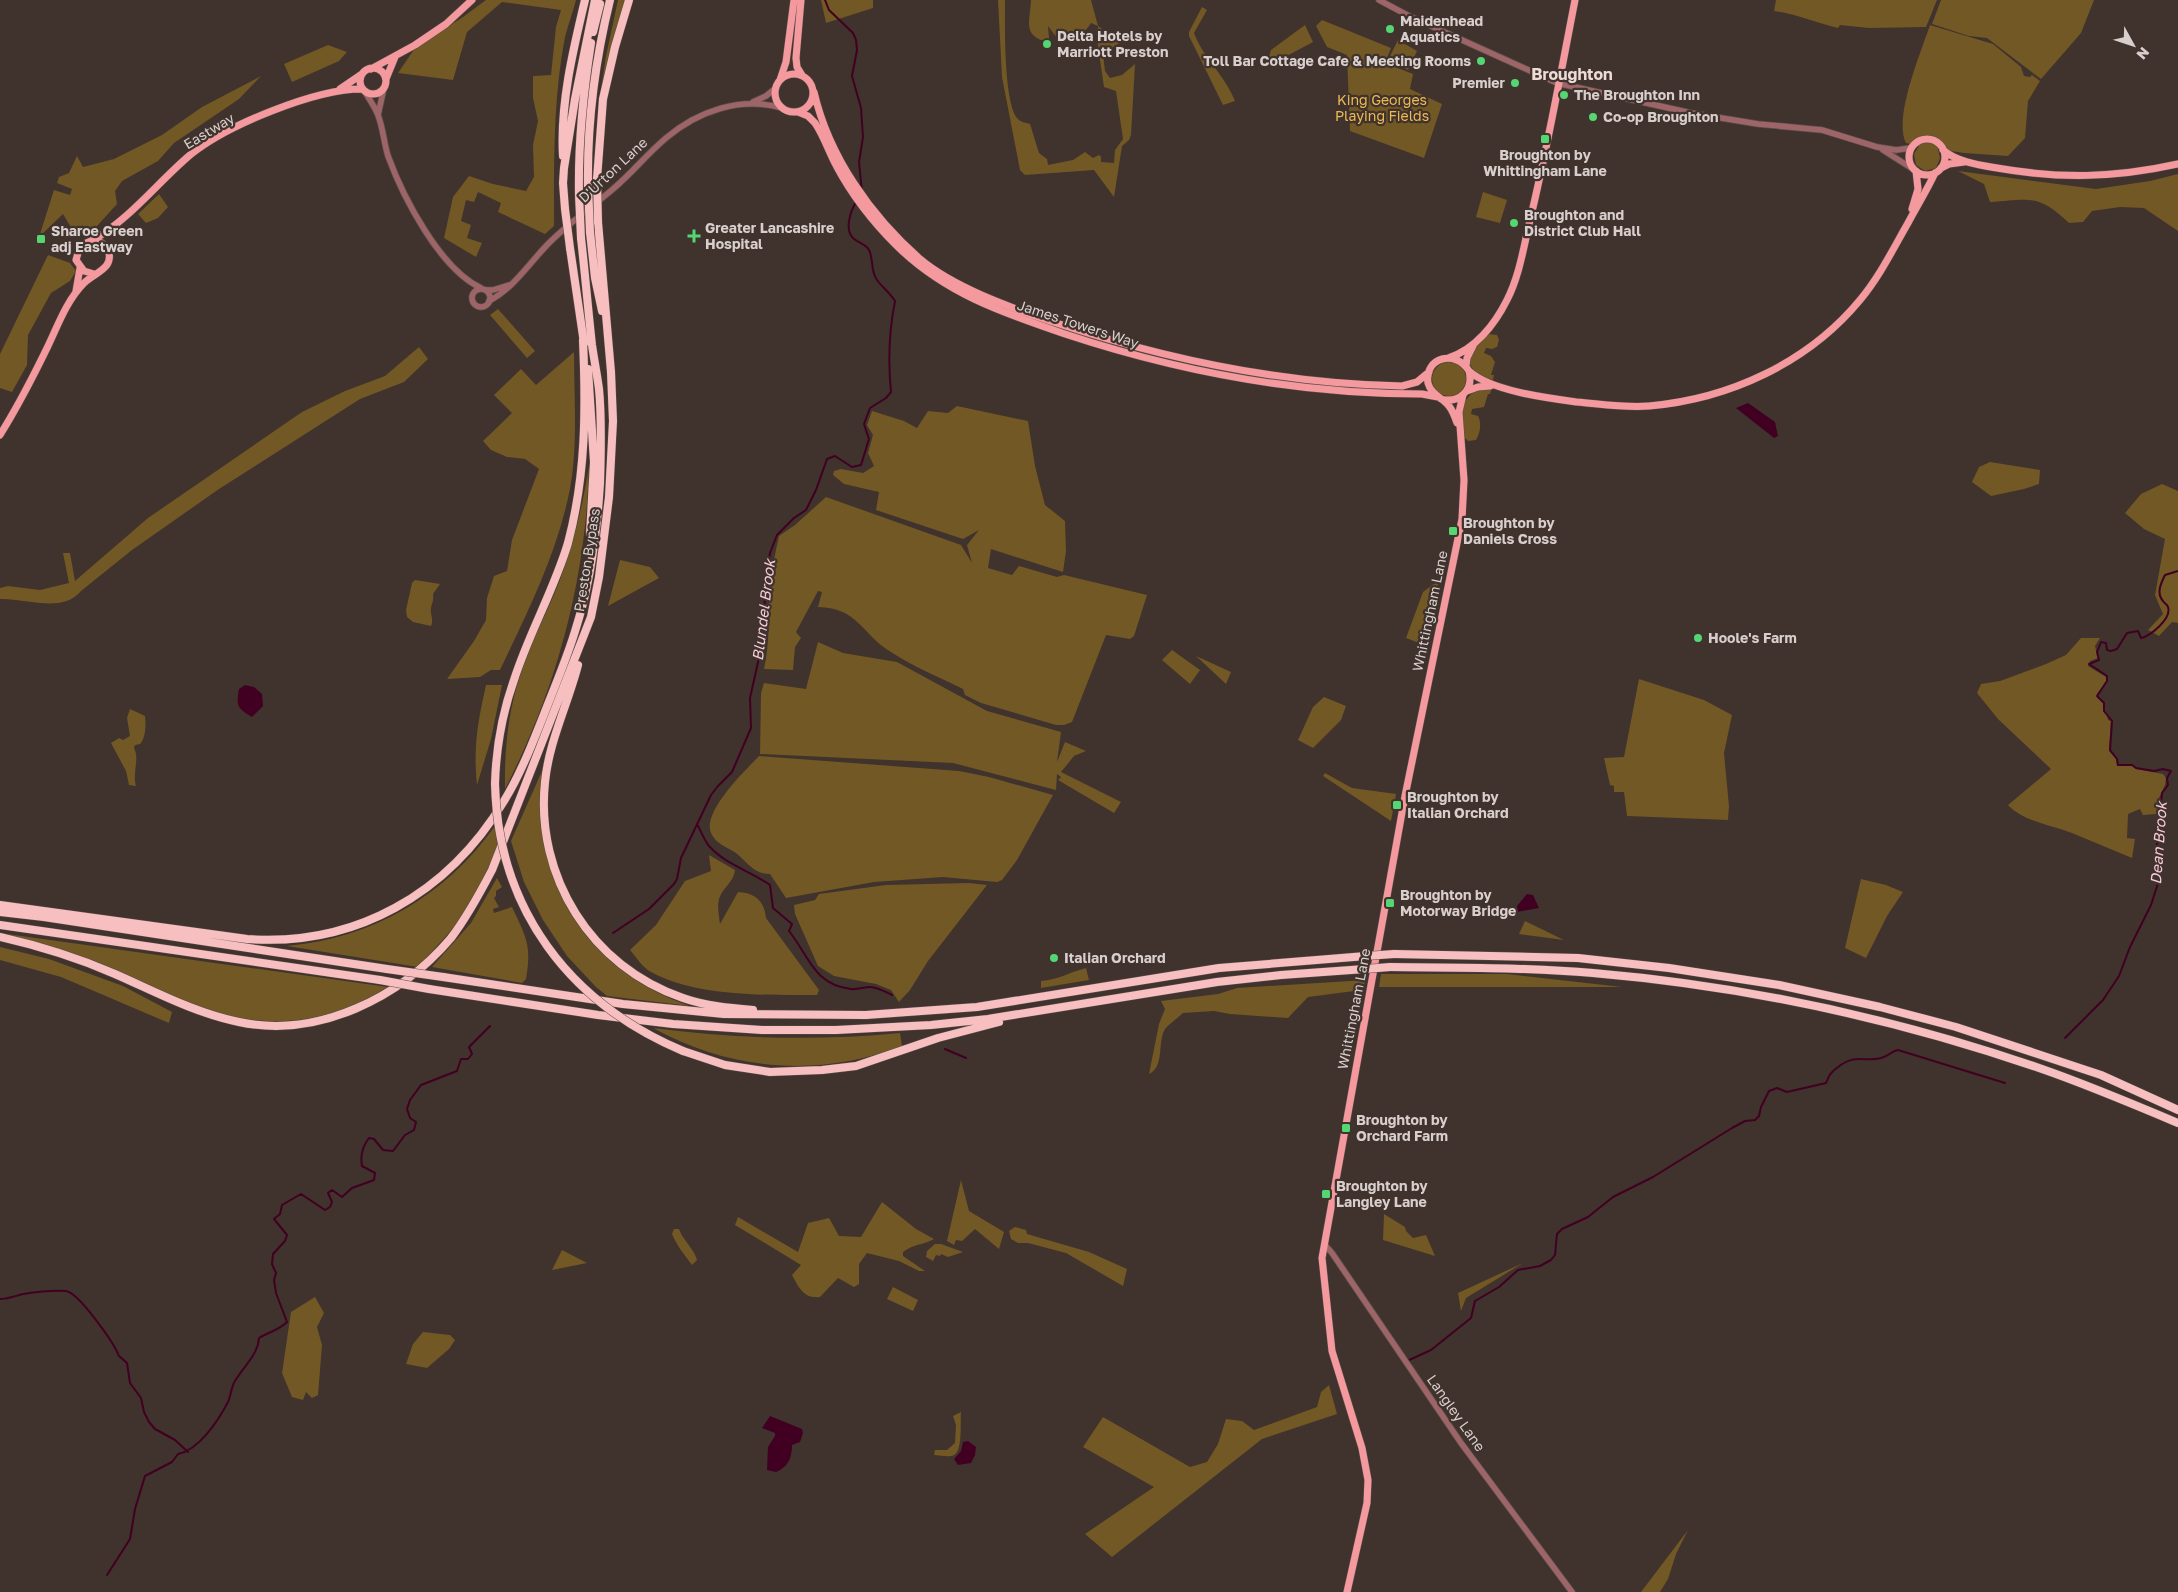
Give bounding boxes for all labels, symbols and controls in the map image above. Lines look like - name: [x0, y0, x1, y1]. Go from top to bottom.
- place label: Maidenhead Aquatics: [1400, 12, 1483, 45]
- north arrow: [2108, 20, 2158, 70]
- marker: Maidenhead Aquatics: [1384, 23, 1396, 35]
- place label: Delta Hotels by Marriott Preston: [1057, 27, 1168, 60]
- marker: Delta Hotels by Marriott Preston: [1041, 38, 1053, 50]
- text: N: [2133, 44, 2153, 63]
- place label: Toll Bar Cottage Cafe & Meeting Rooms: [1203, 52, 1471, 69]
- marker: Toll Bar Cottage Cafe & Meeting Rooms: [1475, 55, 1487, 67]
- district label: Broughton: [1531, 64, 1613, 84]
- place label: Premier: [1452, 74, 1506, 91]
- marker: Premier: [1509, 77, 1521, 89]
- place label: The Broughton Inn: [1574, 86, 1700, 103]
- marker: The Broughton Inn: [1558, 89, 1570, 101]
- park label: King Georges Playing Fields: [1335, 91, 1429, 124]
- place label: Co-op Broughton: [1603, 108, 1719, 125]
- street label: Eastway: [180, 109, 237, 152]
- marker: Co-op Broughton: [1587, 111, 1599, 123]
- marker: Broughton by Whittingham Lane: [1539, 133, 1551, 145]
- street label: D'Urton Lane: [575, 134, 651, 206]
- place label: Broughton by Whittingham Lane: [1483, 146, 1607, 179]
- place label: Broughton and District Club Hall: [1524, 206, 1641, 239]
- marker: Broughton and District Club Hall: [1508, 217, 1520, 229]
- place label: Greater Lancashire Hospital: [705, 219, 834, 252]
- place label: Sharoe Green adj Eastway: [51, 222, 143, 255]
- marker: Greater Lancashire Hospital: [687, 229, 701, 243]
- marker: Sharoe Green adj Eastway: [35, 233, 47, 245]
- street label: James Towers Way: [1015, 296, 1141, 351]
- street label: Preston Bypass: [570, 507, 603, 613]
- place label: Broughton by Daniels Cross: [1463, 514, 1557, 547]
- marker: Broughton by Daniels Cross: [1447, 525, 1459, 537]
- street label: Whittingham Lane: [1408, 549, 1451, 673]
- water label: Blundel Brook: [748, 557, 778, 662]
- place label: Hoole's Farm: [1708, 629, 1797, 646]
- marker: Hoole's Farm: [1692, 632, 1704, 644]
- place label: Broughton by Italian Orchard: [1407, 788, 1509, 821]
- marker: Broughton by Italian Orchard: [1391, 799, 1403, 811]
- water label: Dean Brook: [2146, 799, 2170, 885]
- place label: Broughton by Motorway Bridge: [1400, 886, 1516, 919]
- marker: Broughton by Motorway Bridge: [1384, 897, 1396, 909]
- street label: Whittingham Lane: [1333, 947, 1374, 1071]
- place label: Italian Orchard: [1064, 949, 1166, 966]
- marker: Italian Orchard: [1048, 952, 1060, 964]
- place label: Broughton by Orchard Farm: [1356, 1111, 1448, 1144]
- marker: Broughton by Orchard Farm: [1340, 1122, 1352, 1134]
- place label: Broughton by Langley Lane: [1336, 1177, 1428, 1210]
- marker: Broughton by Langley Lane: [1320, 1188, 1332, 1200]
- street label: Langley Lane: [1424, 1371, 1489, 1454]

